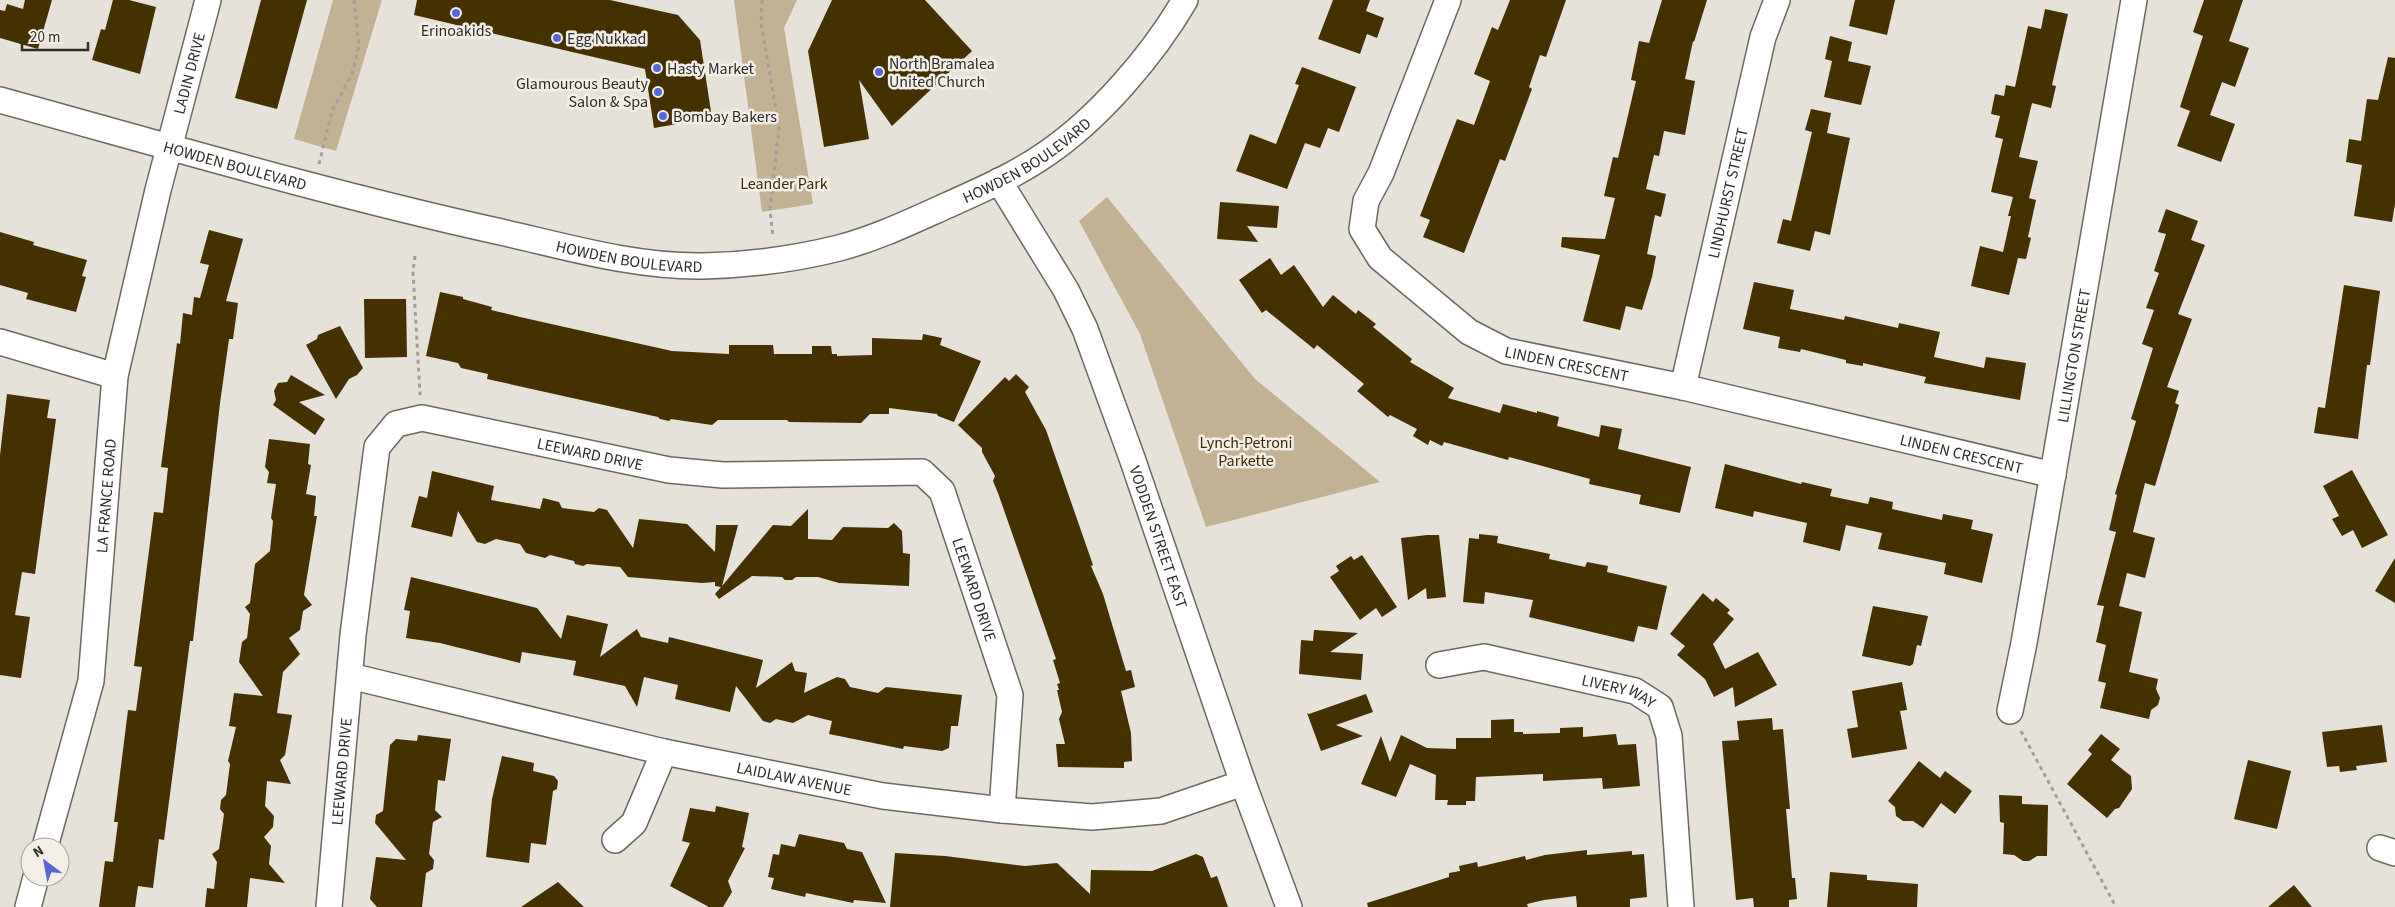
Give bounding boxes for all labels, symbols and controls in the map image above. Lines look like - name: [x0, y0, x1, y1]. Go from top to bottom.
- marker: Erinoakids: [450, 7, 462, 19]
- scale bar: [22, 20, 89, 52]
- place label: Erinoakids: [421, 20, 492, 42]
- text: 20 m: [30, 27, 60, 48]
- place label: Egg Nukkad: [567, 28, 646, 50]
- street label: LADIN DRIVE: [168, 30, 211, 117]
- marker: Egg Nukkad: [551, 32, 563, 44]
- place label: North Bramalea United Church: [889, 53, 995, 93]
- place label: Hasty Market: [667, 58, 755, 80]
- marker: Hasty Market: [651, 62, 663, 74]
- marker: North Bramalea United Church: [873, 66, 885, 78]
- place label: Glamourous Beauty Salon & Spa: [516, 73, 649, 113]
- marker: Glamourous Beauty Salon & Spa: [652, 86, 664, 98]
- place label: Bombay Bakers: [673, 106, 777, 128]
- marker: Bombay Bakers: [657, 110, 669, 122]
- street label: HOWDEN BOULEVARD: [959, 113, 1096, 209]
- street label: LINDHURST STREET: [1703, 125, 1754, 261]
- street label: HOWDEN BOULEVARD: [161, 136, 309, 196]
- park label: Leander Park: [740, 173, 828, 195]
- street label: HOWDEN BOULEVARD: [554, 235, 702, 278]
- street label: LILLINGTON STREET: [2052, 287, 2096, 424]
- street label: LINDEN CRESCENT: [1503, 341, 1631, 388]
- street label: LINDEN CRESCENT: [1898, 429, 2026, 480]
- park label: Lynch-Petroni Parkette: [1199, 432, 1293, 472]
- street label: LEEWARD DRIVE: [535, 433, 645, 476]
- street label: LA FRANCE ROAD: [91, 438, 122, 554]
- street label: VODDEN STREET EAST: [1124, 463, 1193, 612]
- street label: LEEWARD DRIVE: [946, 535, 1001, 644]
- street label: LIVERY WAY: [1580, 669, 1660, 714]
- street label: LEEWARD DRIVE: [326, 717, 358, 826]
- street label: LAIDLAW AVENUE: [735, 757, 854, 801]
- north arrow: [20, 837, 70, 887]
- text: N: [29, 841, 48, 863]

